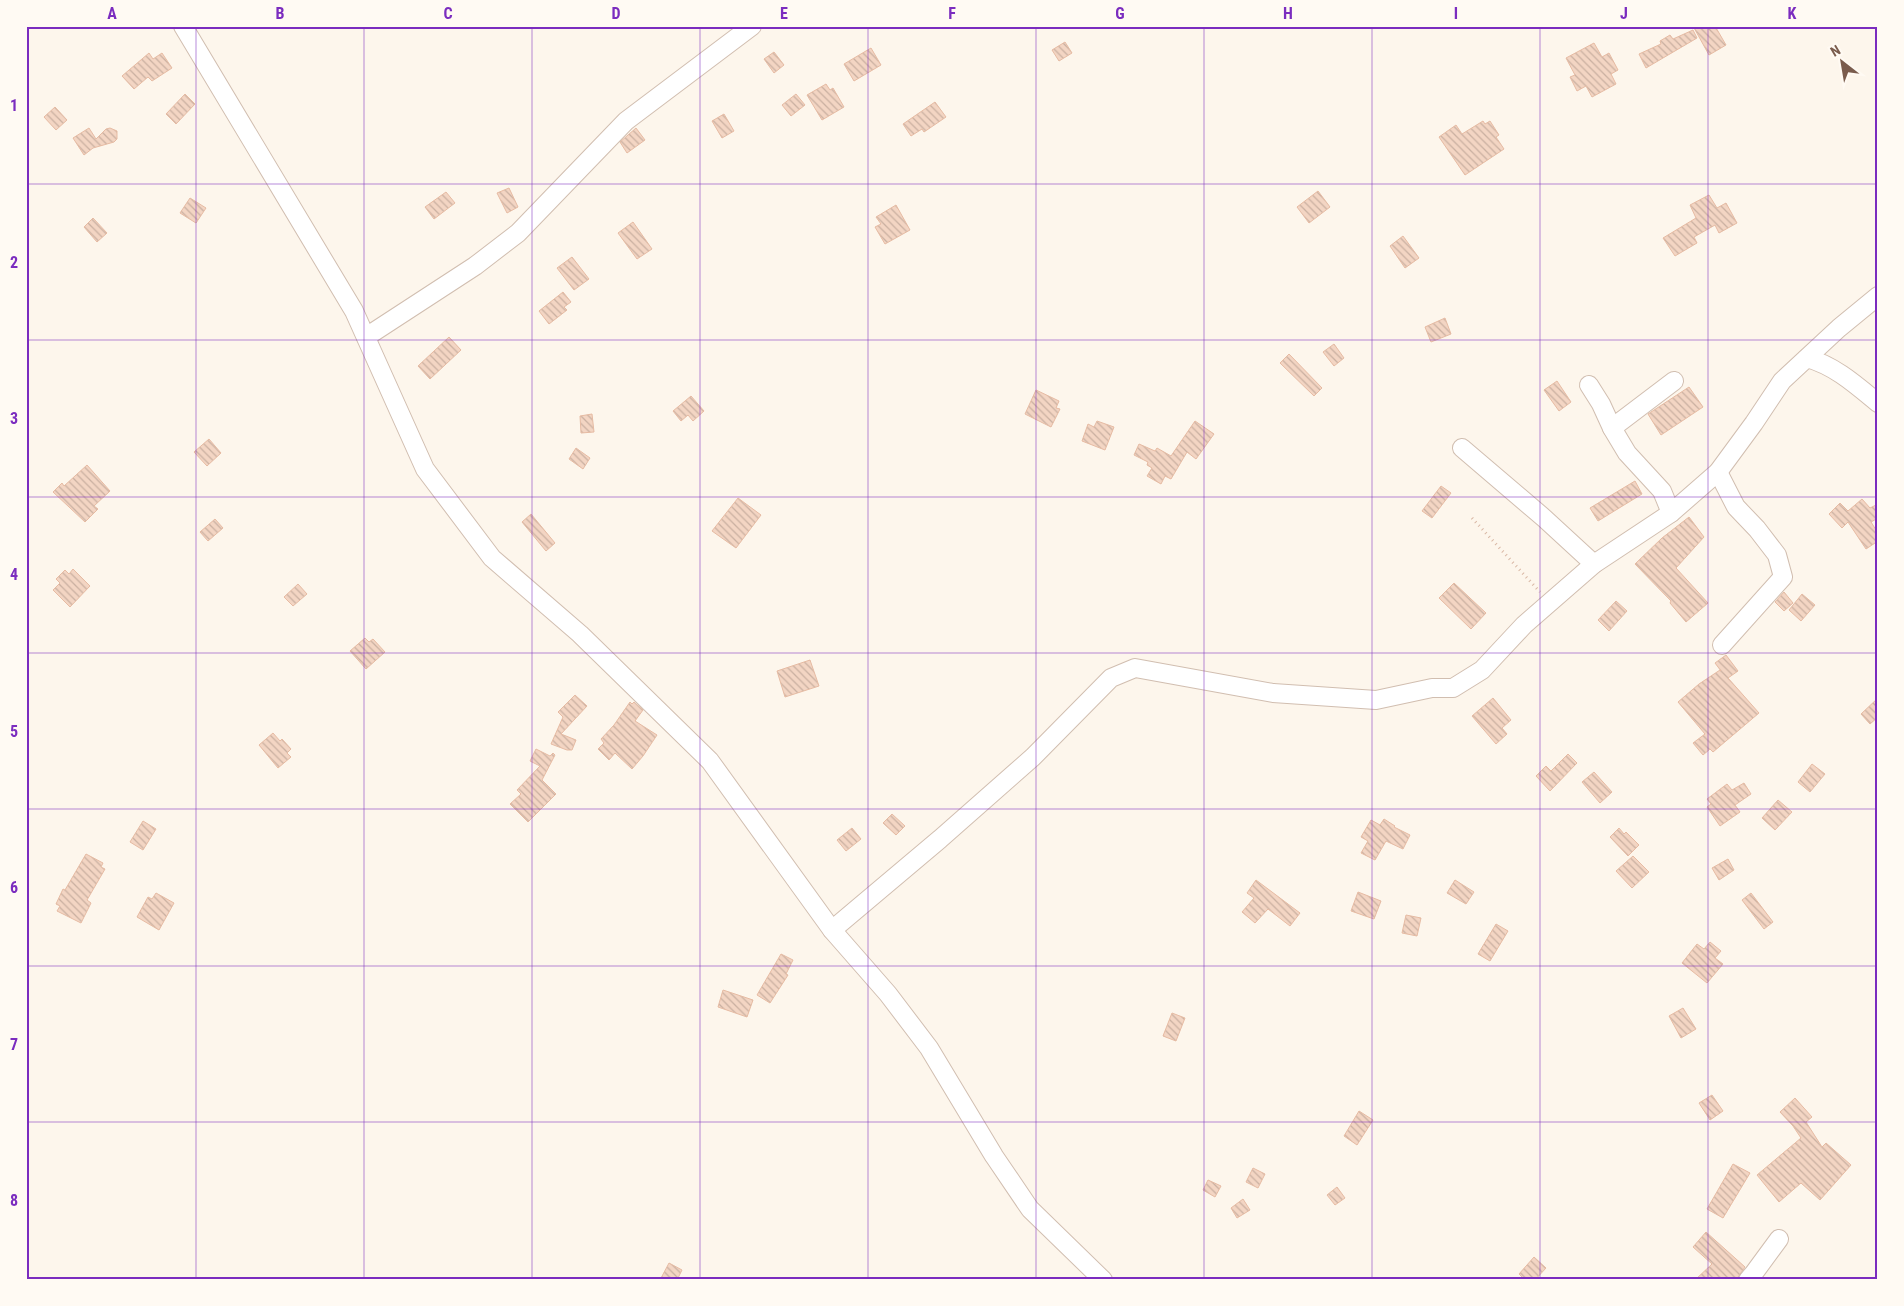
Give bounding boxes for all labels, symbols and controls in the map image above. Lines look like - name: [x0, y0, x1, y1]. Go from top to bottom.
- text: A: [107, 4, 117, 23]
- text: B: [276, 4, 285, 23]
- text: C: [443, 4, 453, 23]
- text: D: [611, 4, 621, 23]
- text: E: [780, 4, 788, 23]
- text: F: [948, 4, 956, 23]
- text: G: [1115, 4, 1125, 23]
- text: H: [1283, 4, 1293, 23]
- text: I: [1454, 4, 1458, 23]
- text: J: [1620, 4, 1628, 23]
- text: K: [1788, 4, 1797, 23]
- north arrow: [1816, 38, 1866, 88]
- text: N: [1828, 42, 1843, 60]
- text: 1: [10, 96, 18, 115]
- text: 2: [10, 253, 18, 272]
- text: 3: [10, 409, 18, 428]
- text: 4: [10, 565, 18, 584]
- text: 5: [10, 722, 18, 741]
- text: 6: [10, 878, 18, 897]
- text: 7: [10, 1035, 18, 1054]
- text: 8: [10, 1191, 18, 1210]

